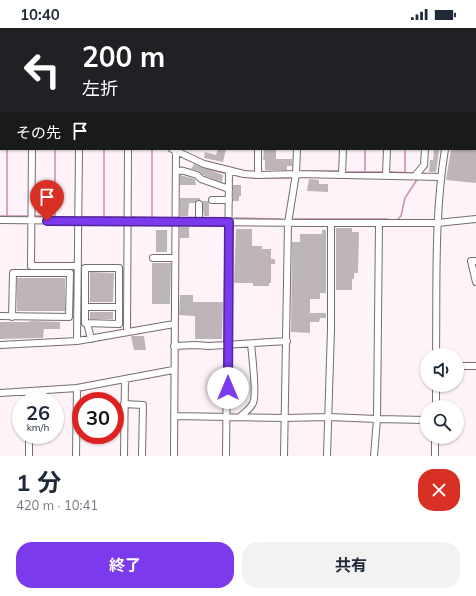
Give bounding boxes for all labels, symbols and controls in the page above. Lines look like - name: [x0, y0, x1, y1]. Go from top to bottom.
- text: 10:40: [20, 5, 60, 24]
- text: 200 m: [82, 39, 165, 74]
- icon: left: [16, 44, 68, 96]
- text: 左折: [82, 77, 118, 100]
- icon: arrive: [69, 120, 91, 142]
- text: その先: [16, 123, 61, 142]
- pin: [30, 180, 64, 221]
- icon: arrive: [36, 186, 58, 208]
- map controls: [420, 348, 464, 444]
- button: sound: [420, 348, 464, 392]
- position arrow: [207, 367, 249, 409]
- speed limit sign: 30: [72, 392, 124, 444]
- text: 26: [26, 400, 50, 425]
- button: search: [420, 400, 464, 444]
- text: km/h: [27, 421, 49, 434]
- text: 1 分: [16, 467, 61, 497]
- button: close: [418, 469, 460, 511]
- text: 420 m · 10:41: [16, 497, 98, 513]
- button: 終了: [16, 542, 234, 588]
- button: 共有: [242, 542, 460, 588]

